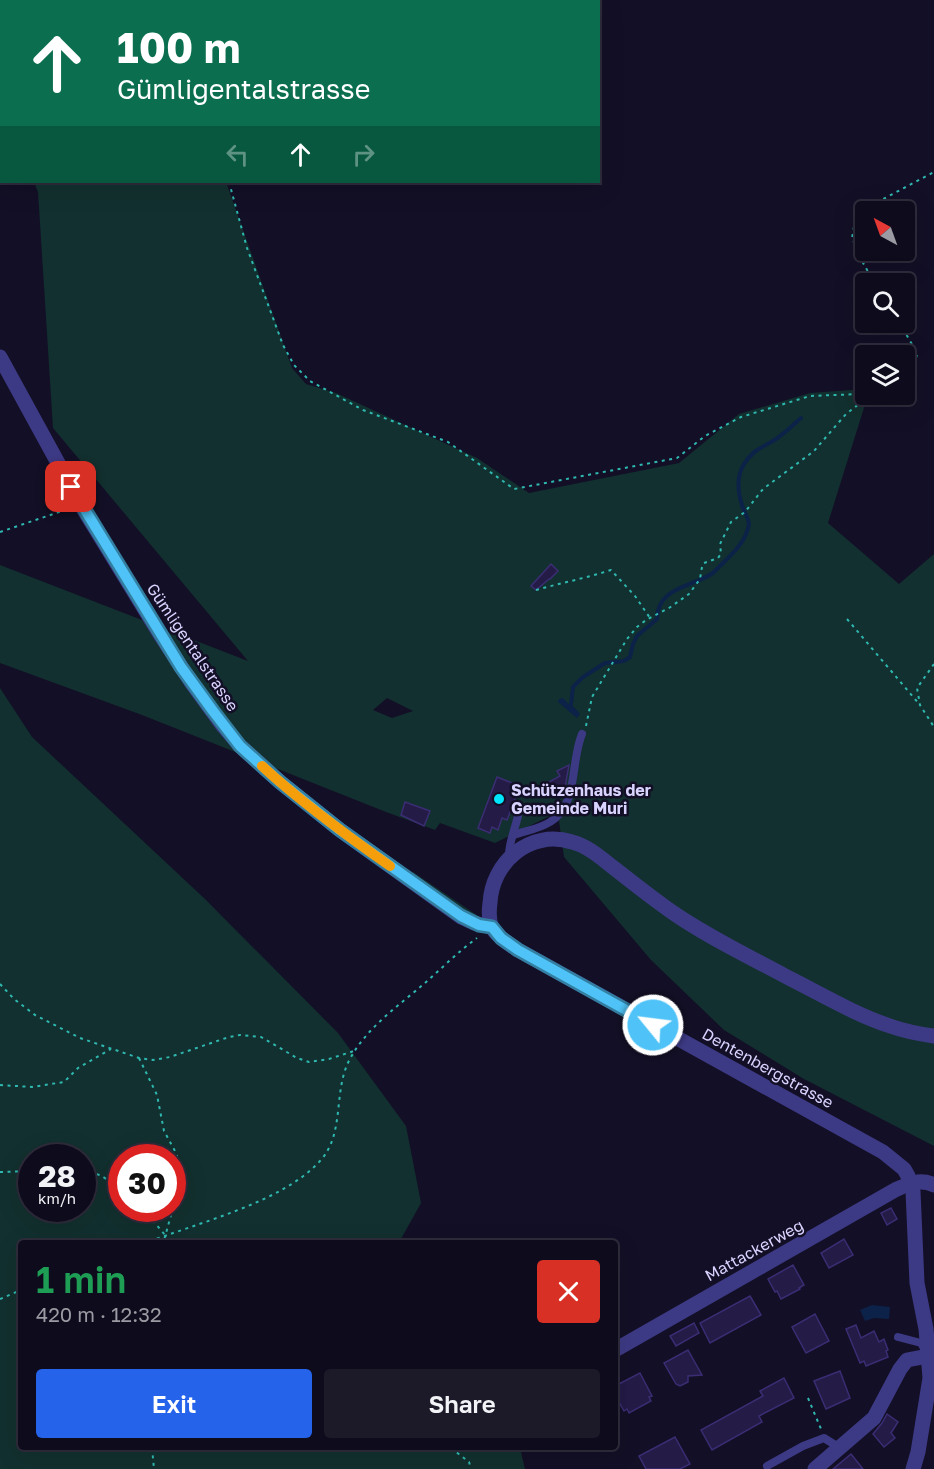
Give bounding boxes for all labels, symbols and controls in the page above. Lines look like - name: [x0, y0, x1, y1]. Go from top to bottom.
- text: 100 m: [117, 22, 240, 72]
- icon: ahead: [18, 24, 96, 102]
- text: Gümligentalstrasse: [117, 73, 370, 105]
- icon: left: [221, 138, 254, 171]
- icon: ahead: [284, 138, 317, 171]
- icon: right: [347, 138, 380, 171]
- north arrow: [855, 201, 915, 261]
- map controls: [855, 201, 915, 405]
- button: search: [855, 273, 915, 333]
- button: layers: [855, 345, 915, 405]
- pin: [45, 461, 96, 512]
- icon: arrive: [54, 470, 87, 503]
- street label: Gümligentalstrasse: [143, 579, 243, 715]
- place label: Schützenhaus der Gemeinde Muri: [511, 780, 651, 818]
- marker: Schützenhaus der Gemeinde Muri: [492, 792, 506, 806]
- position arrow: [621, 993, 685, 1057]
- street label: Dentenbergstrasse: [699, 1024, 837, 1112]
- speed limit sign: 30: [108, 1144, 186, 1222]
- text: 28: [38, 1158, 76, 1194]
- text: km/h: [38, 1189, 76, 1207]
- street label: Mattackerweg: [701, 1215, 807, 1285]
- text: 1 min: [36, 1258, 126, 1301]
- button: close: [537, 1260, 600, 1323]
- text: 420 m · 12:32: [36, 1302, 162, 1326]
- button: Exit: [36, 1369, 312, 1438]
- button: Share: [324, 1369, 600, 1438]

